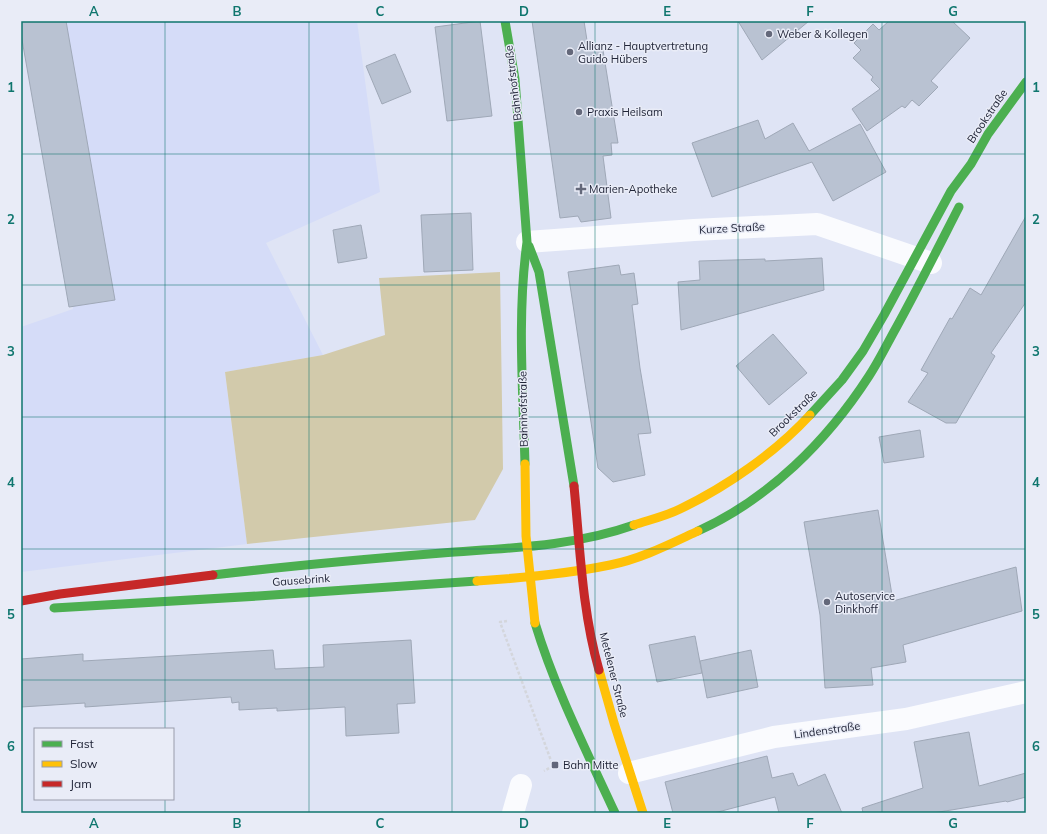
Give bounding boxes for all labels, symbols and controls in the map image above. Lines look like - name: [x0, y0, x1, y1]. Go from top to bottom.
- text: A: [89, 3, 99, 19]
- text: B: [233, 3, 242, 19]
- text: C: [376, 3, 385, 19]
- text: D: [519, 3, 529, 19]
- text: E: [663, 3, 671, 19]
- text: F: [806, 3, 814, 19]
- text: G: [948, 3, 958, 19]
- place label: Weber & Kollegen: [777, 27, 868, 41]
- marker: Weber & Kollegen: [764, 29, 774, 39]
- place label: Allianz - Hauptvertretung Guido Hübers: [578, 39, 708, 66]
- street label: Bahnhofstraße: [501, 44, 525, 122]
- marker: Allianz - Hauptvertretung Guido Hübers: [565, 47, 575, 57]
- text: 1: [7, 79, 15, 95]
- text: 1: [1032, 79, 1040, 95]
- street label: Brookstraße: [964, 86, 1010, 146]
- place label: Praxis Heilsam: [587, 105, 663, 119]
- marker: Praxis Heilsam: [574, 107, 584, 117]
- place label: Marien-Apotheke: [589, 182, 677, 196]
- marker: Marien-Apotheke: [576, 184, 586, 194]
- text: 2: [7, 211, 15, 227]
- text: 2: [1032, 211, 1040, 227]
- street label: Kurze Straße: [699, 219, 765, 237]
- text: 3: [7, 343, 15, 359]
- text: 3: [1032, 343, 1040, 359]
- street label: Bahnhofstraße: [515, 371, 531, 447]
- street label: Brookstraße: [766, 386, 820, 440]
- text: 4: [7, 474, 15, 490]
- text: 4: [1032, 474, 1040, 490]
- street label: Gausebrink: [272, 571, 331, 589]
- place label: Autoservice Dinkhoff: [835, 589, 895, 616]
- marker: Autoservice Dinkhoff: [822, 597, 832, 607]
- text: 5: [7, 606, 15, 622]
- text: 5: [1032, 606, 1040, 622]
- street label: Metelener Straße: [597, 631, 631, 719]
- street label: Lindenstraße: [793, 718, 861, 742]
- legend: [34, 728, 174, 800]
- text: Fast: [70, 736, 94, 751]
- text: 6: [7, 738, 15, 754]
- text: 6: [1032, 738, 1040, 754]
- text: Slow: [70, 756, 98, 771]
- place label: Bahn Mitte: [563, 758, 618, 772]
- marker: Bahn Mitte: [550, 760, 560, 770]
- text: Jam: [70, 776, 92, 791]
- text: A: [89, 815, 99, 831]
- text: B: [233, 815, 242, 831]
- text: C: [376, 815, 385, 831]
- text: D: [519, 815, 529, 831]
- text: E: [663, 815, 671, 831]
- text: F: [806, 815, 814, 831]
- text: G: [948, 815, 958, 831]

